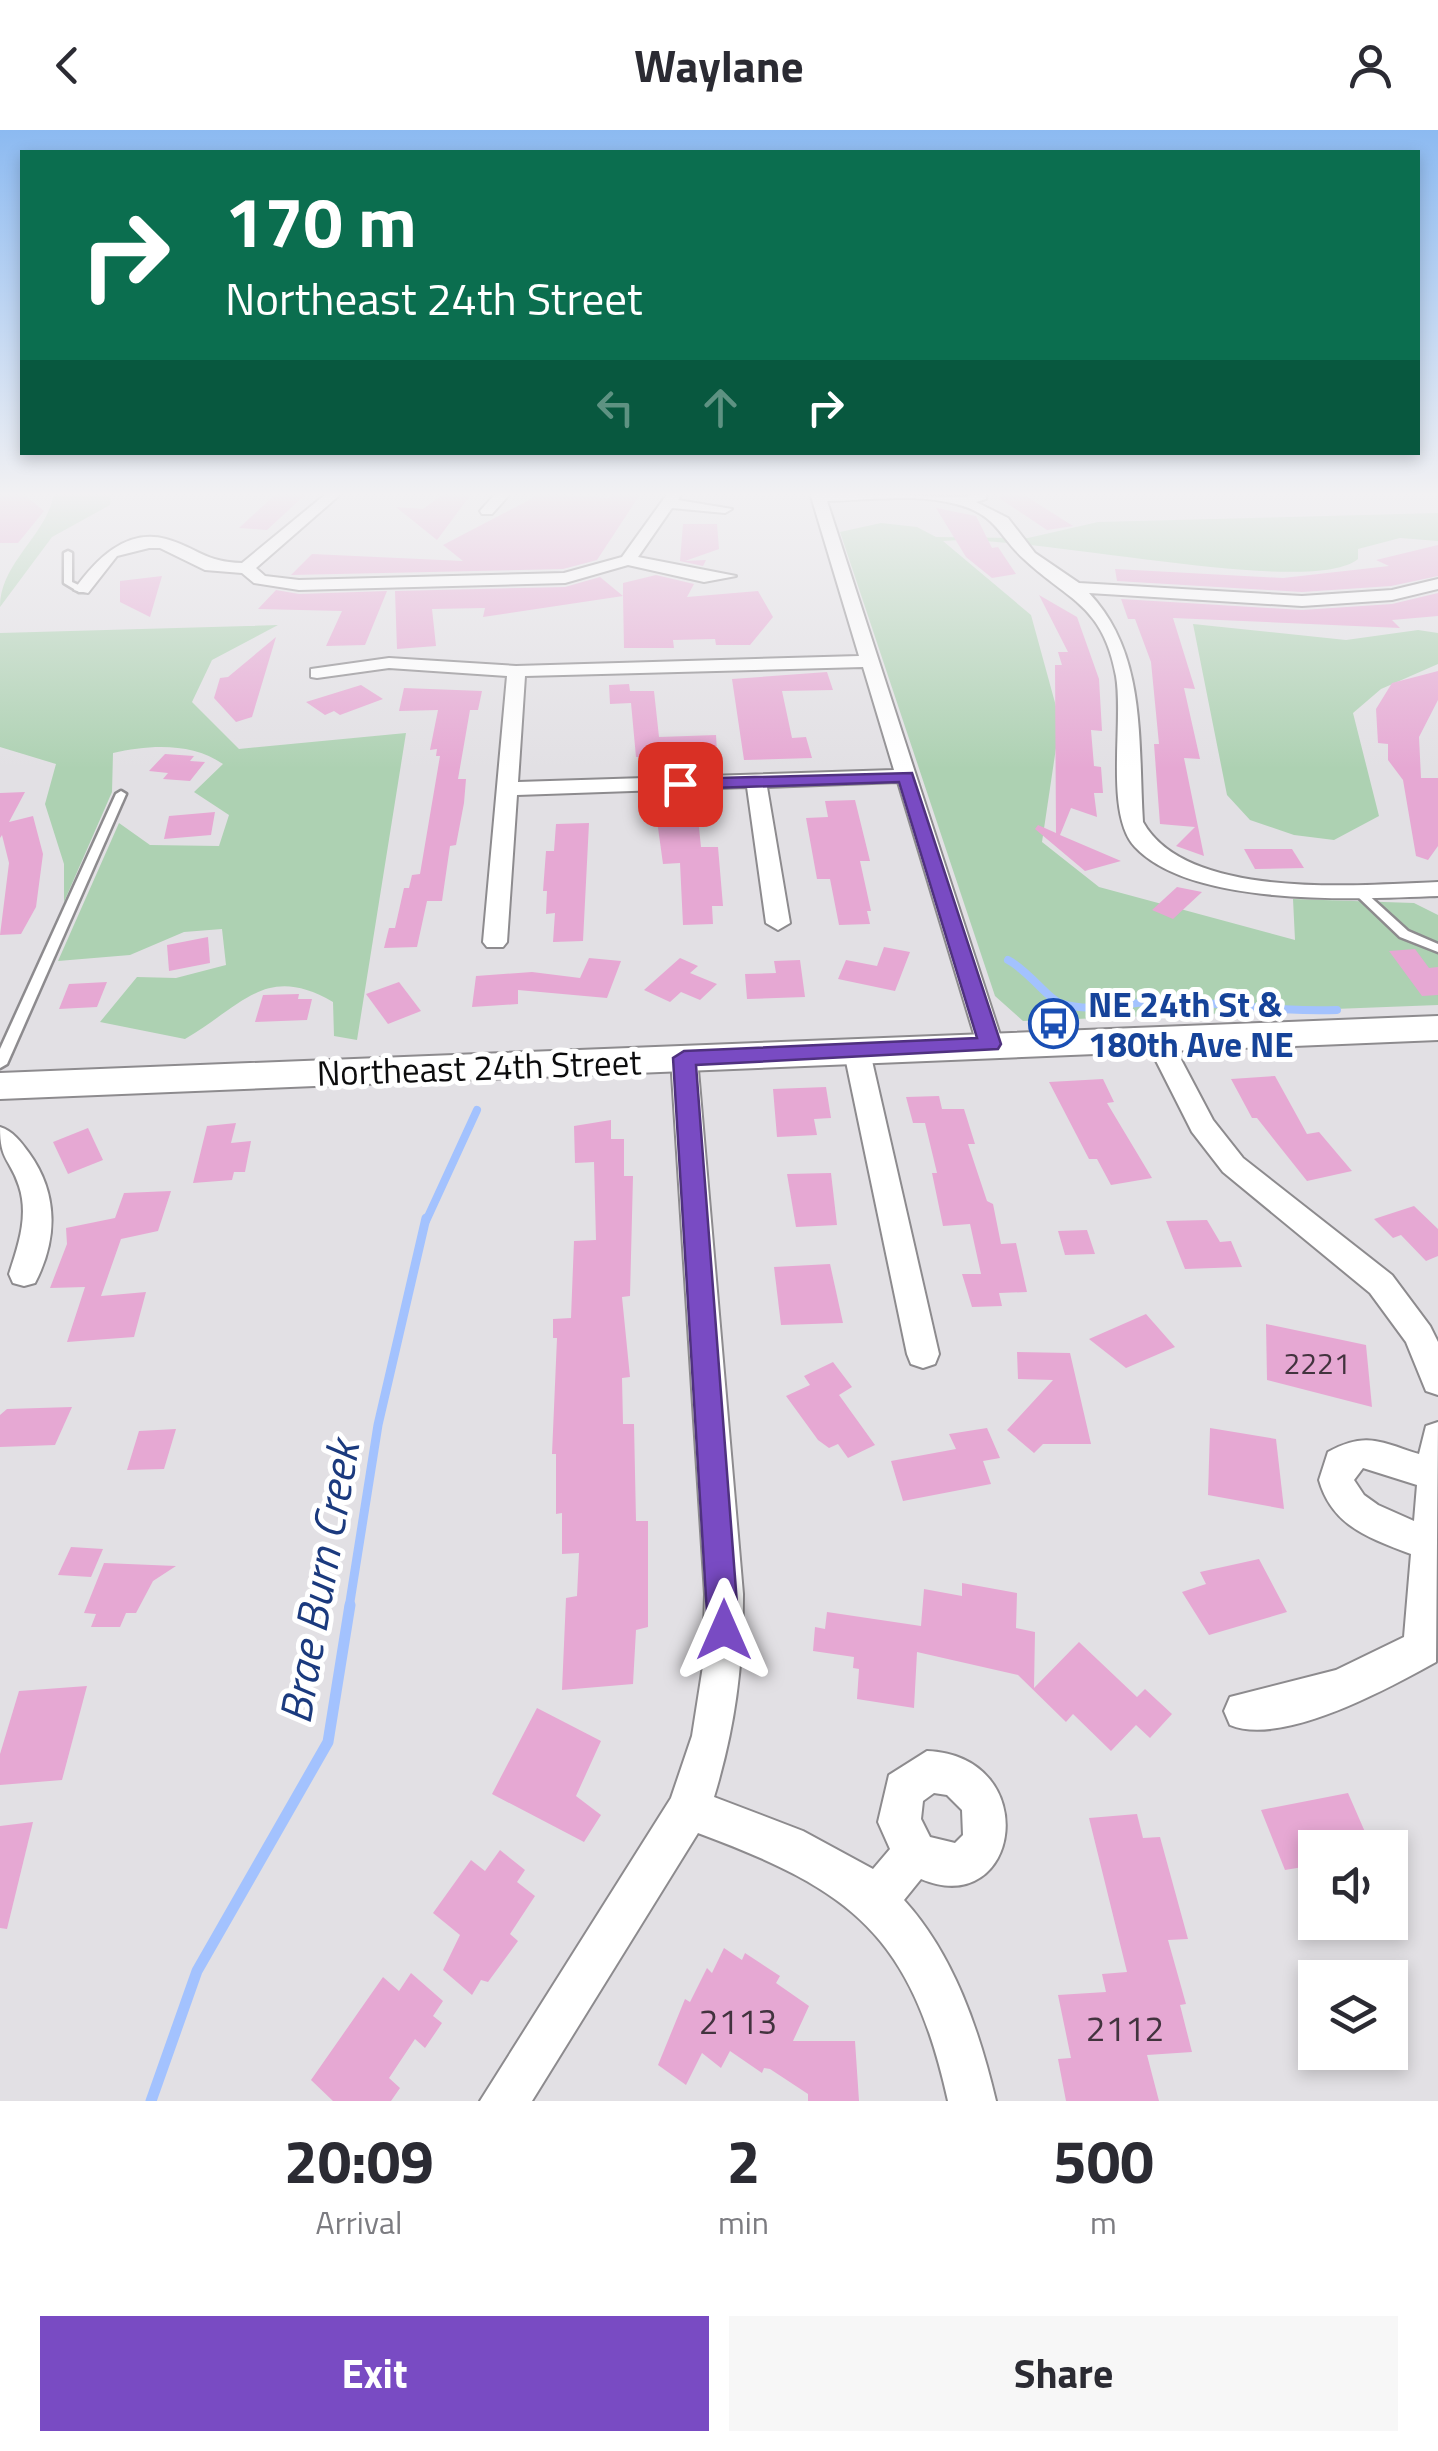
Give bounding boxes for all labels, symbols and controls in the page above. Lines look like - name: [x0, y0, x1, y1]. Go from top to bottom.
- text: Waylane: [634, 31, 804, 99]
- icon: back: [40, 38, 95, 93]
- icon: person: [1343, 38, 1398, 93]
- text: 170 m: [225, 168, 417, 274]
- icon: right: [60, 190, 190, 320]
- text: Northeast 24th Street: [225, 264, 643, 332]
- icon: left: [588, 380, 643, 435]
- icon: ahead: [693, 380, 748, 435]
- icon: right: [798, 380, 853, 435]
- pin: [638, 742, 723, 827]
- icon: arrive: [653, 757, 708, 812]
- place label: NE 24th St & 180th Ave NE: [1088, 977, 1294, 1071]
- bus stop icon: NE 24th St & 180th Ave NE: [1027, 998, 1079, 1050]
- street label: Northeast 24th Street: [316, 1034, 642, 1100]
- house number: 2221: [1283, 1340, 1351, 1386]
- water label: Brae Burn Creek: [260, 1431, 377, 1729]
- position arrow: [672, 1578, 776, 1682]
- map controls: [1298, 1830, 1408, 2070]
- button: sound: [1298, 1830, 1408, 1940]
- button: layers: [1298, 1960, 1408, 2070]
- house number: 2113: [699, 1994, 777, 2048]
- house number: 2112: [1086, 2001, 1164, 2055]
- text: 20:09: [284, 2115, 434, 2206]
- text: 2: [727, 2115, 760, 2206]
- text: 500: [1053, 2115, 1154, 2206]
- text: Arrival: [316, 2198, 402, 2246]
- text: min: [718, 2198, 769, 2246]
- text: m: [1090, 2198, 1117, 2246]
- button: Exit: [40, 2316, 709, 2431]
- button: Share: [729, 2316, 1398, 2431]

